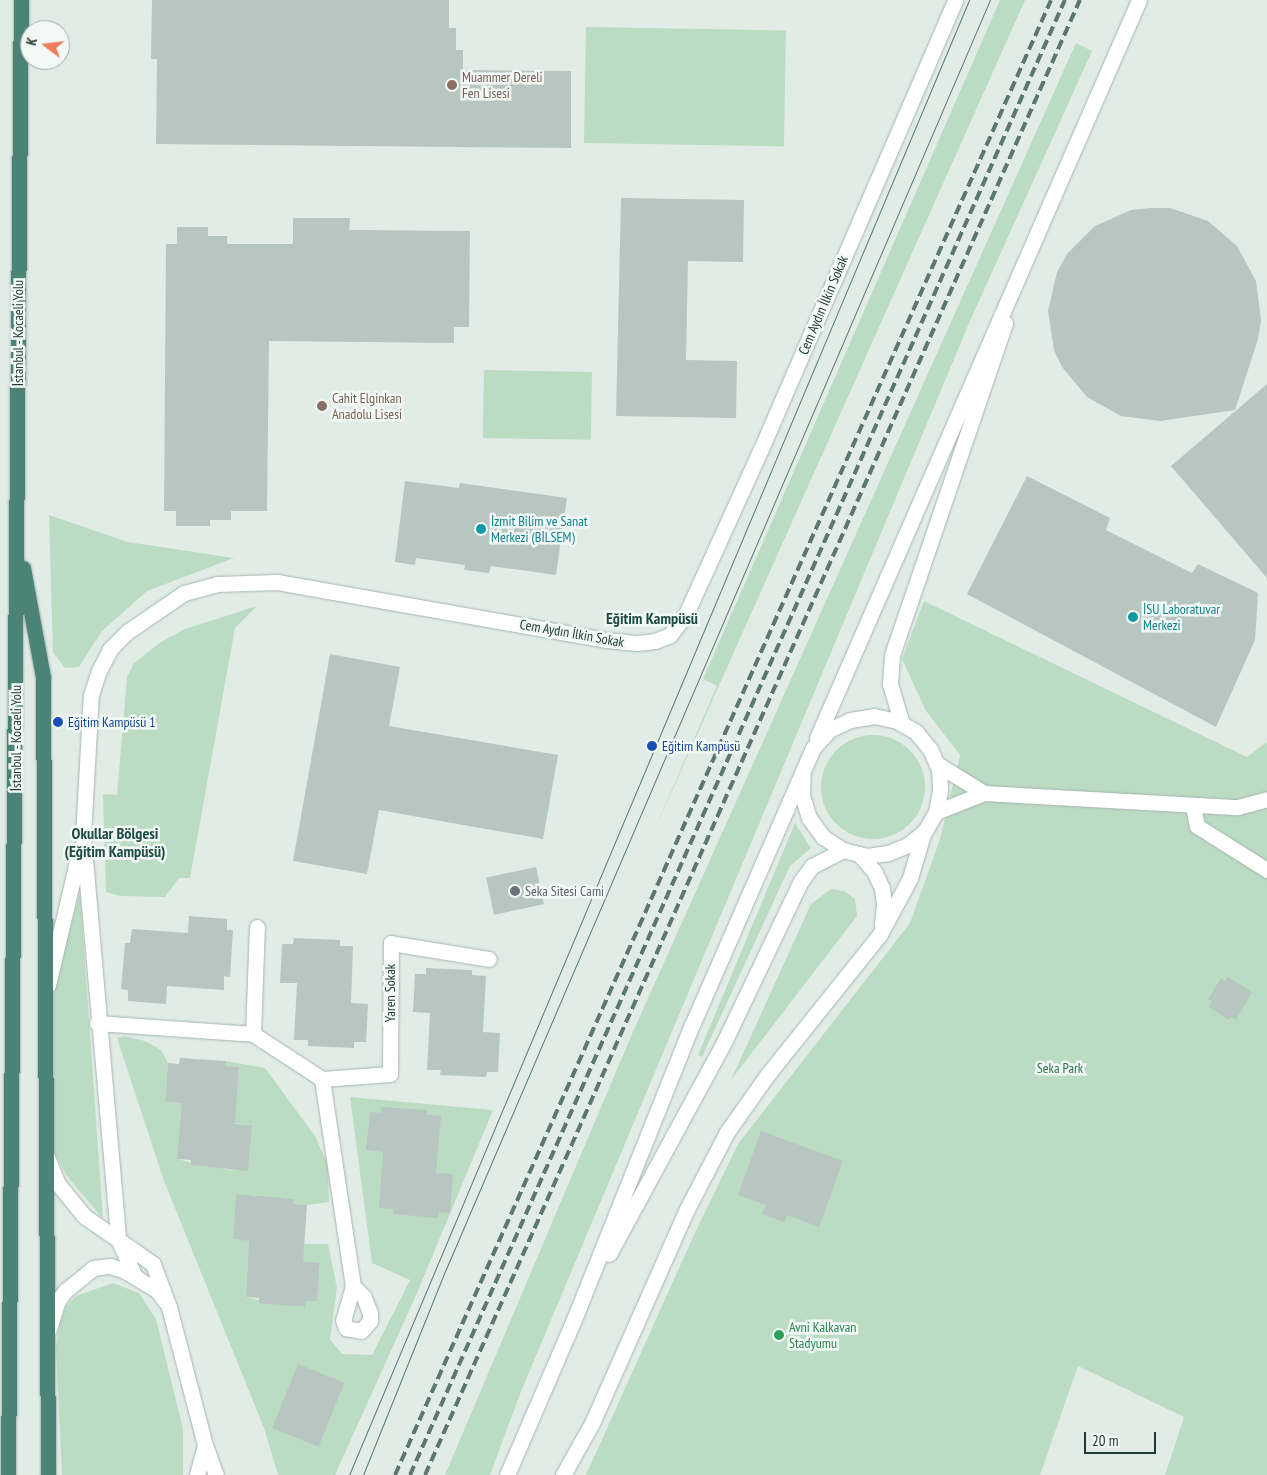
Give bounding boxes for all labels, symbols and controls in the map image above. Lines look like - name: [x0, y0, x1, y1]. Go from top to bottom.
- north arrow: [20, 20, 70, 70]
- text: K: [22, 36, 41, 47]
- place label: Muammer Dereli Fen Lisesi: [462, 69, 542, 102]
- marker: Muammer Dereli Fen Lisesi: [446, 79, 458, 91]
- street label: Cem Aydın İlkin Sokak: [795, 253, 851, 357]
- street label: İstanbul - Kocaeli Yolu: [10, 279, 26, 387]
- place label: Cahit Elginkan Anadolu Lisesi: [332, 390, 402, 422]
- marker: Cahit Elginkan Anadolu Lisesi: [316, 400, 328, 412]
- place label: İzmit Bilim ve Sanat Merkezi (BİLSEM): [491, 513, 588, 546]
- marker: İzmit Bilim ve Sanat Merkezi (BİLSEM): [475, 523, 487, 535]
- place label: İSU Laboratuvar Merkezi: [1143, 601, 1220, 634]
- district label: Eğitim Kampüsü: [606, 608, 698, 628]
- marker: İSU Laboratuvar Merkezi: [1127, 611, 1139, 623]
- street label: Cem Aydın İlkin Sokak: [518, 616, 626, 650]
- street label: İstanbul - Kocaeli Yolu: [8, 684, 24, 792]
- place label: Eğitim Kampüsü 1: [68, 714, 156, 730]
- marker: Eğitim Kampüsü 1: [52, 716, 64, 728]
- place label: Eğitim Kampüsü: [662, 738, 740, 754]
- marker: Eğitim Kampüsü: [646, 740, 658, 752]
- district label: Okullar Bölgesi (Eğitim Kampüsü): [65, 823, 165, 861]
- place label: Seka Sitesi Cami: [525, 883, 604, 899]
- marker: Seka Sitesi Cami: [509, 885, 521, 897]
- street label: Yaren Sokak: [382, 964, 398, 1022]
- park label: Seka Park: [1037, 1060, 1083, 1076]
- place label: Avni Kalkavan Stadyumu: [789, 1319, 856, 1351]
- marker: Avni Kalkavan Stadyumu: [773, 1329, 785, 1341]
- scale bar: [1087, 1422, 1160, 1454]
- text: 20 m: [1092, 1431, 1118, 1450]

